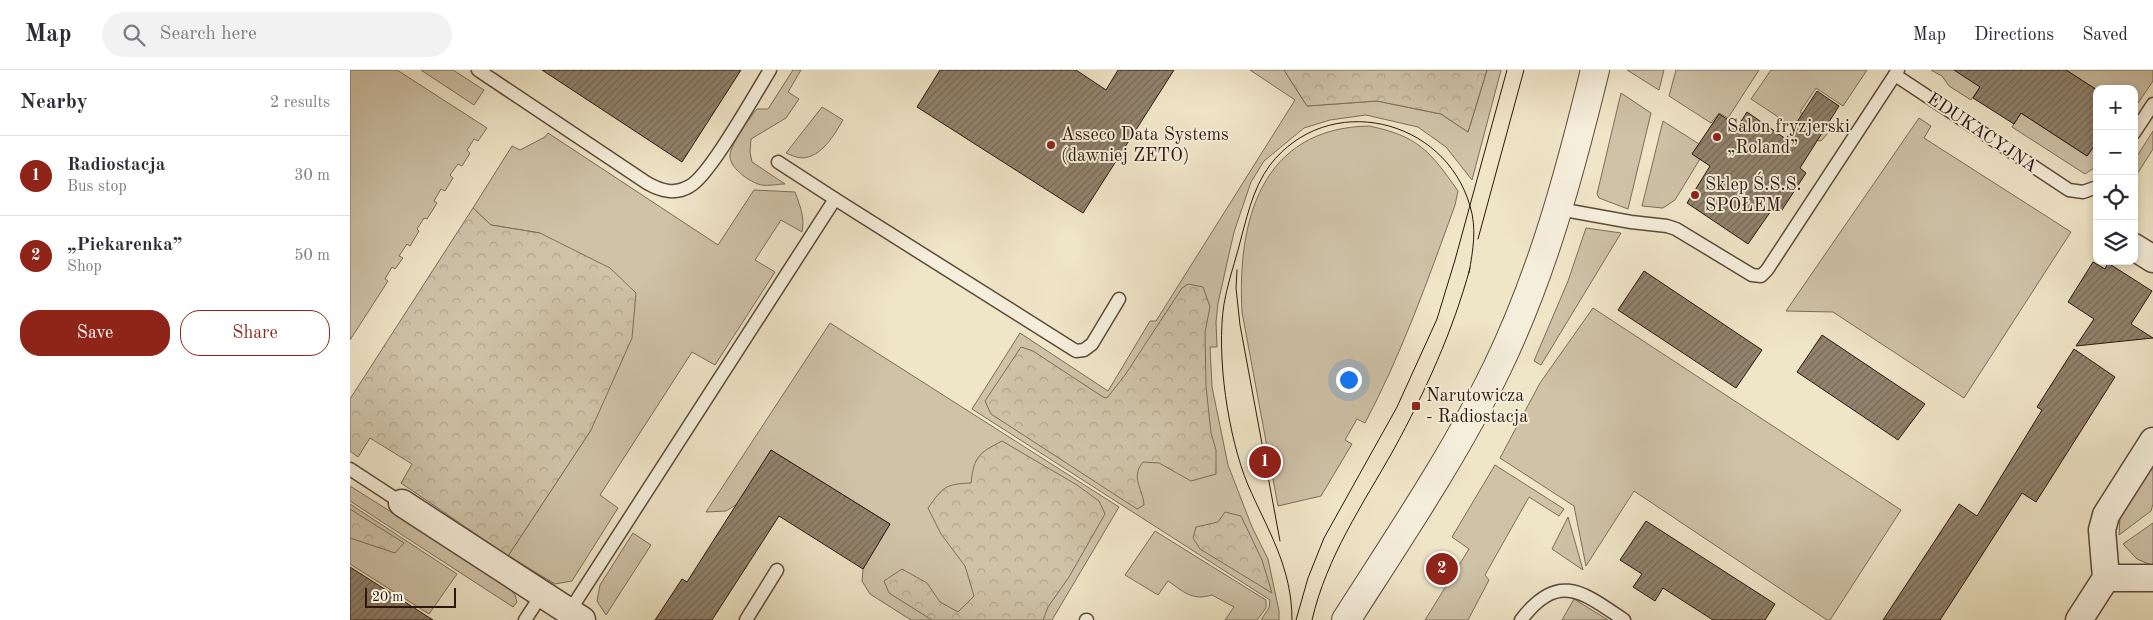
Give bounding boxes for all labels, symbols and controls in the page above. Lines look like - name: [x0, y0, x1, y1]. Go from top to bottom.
- search box: [102, 12, 452, 57]
- icon: search: [120, 21, 148, 49]
- text: Map: [25, 23, 72, 47]
- text: Search here: [160, 25, 257, 44]
- text: Map: [1913, 26, 1946, 44]
- text: Directions: [1974, 26, 2054, 44]
- text: Saved: [2082, 26, 2128, 44]
- map controls: [2093, 85, 2138, 265]
- button: +: [2093, 85, 2138, 130]
- street label: EDUKACYJNA: [1924, 90, 2040, 176]
- text: Nearby: [20, 92, 88, 113]
- text: 2 results: [270, 95, 330, 111]
- place label: Salon fryzjerski „Roland”: [1727, 118, 1850, 157]
- place label: Asseco Data Systems (dawniej ZETO): [1061, 126, 1229, 165]
- button: −: [2093, 130, 2138, 175]
- marker: Salon fryzjerski „Roland”: [1711, 131, 1723, 143]
- marker: Asseco Data Systems (dawniej ZETO): [1045, 139, 1057, 151]
- text: Radiostacja: [67, 156, 165, 175]
- text: 1: [31, 168, 41, 184]
- text: 30 m: [294, 168, 330, 184]
- place label: Sklep Ś.S.S. SPOŁEM: [1705, 171, 1802, 215]
- button: locate: [2093, 175, 2138, 220]
- text: Bus stop: [67, 179, 127, 195]
- marker: Sklep Ś.S.S. SPOŁEM: [1689, 189, 1701, 201]
- button: layers: [2093, 220, 2138, 265]
- text: „Piekarenka”: [67, 236, 182, 255]
- text: 2: [31, 248, 41, 264]
- text: 50 m: [294, 248, 330, 264]
- text: Shop: [67, 259, 102, 275]
- button: Save: [20, 310, 170, 356]
- button: Share: [180, 310, 330, 356]
- your location: [1336, 367, 1362, 393]
- place label: Narutowicza - Radiostacja: [1426, 387, 1528, 426]
- marker: Narutowicza - Radiostacja: [1410, 400, 1422, 412]
- pin: 1: [1249, 443, 1281, 481]
- pin: 2: [1426, 550, 1458, 588]
- scale bar: [365, 585, 456, 608]
- text: 20 m: [372, 590, 403, 604]

